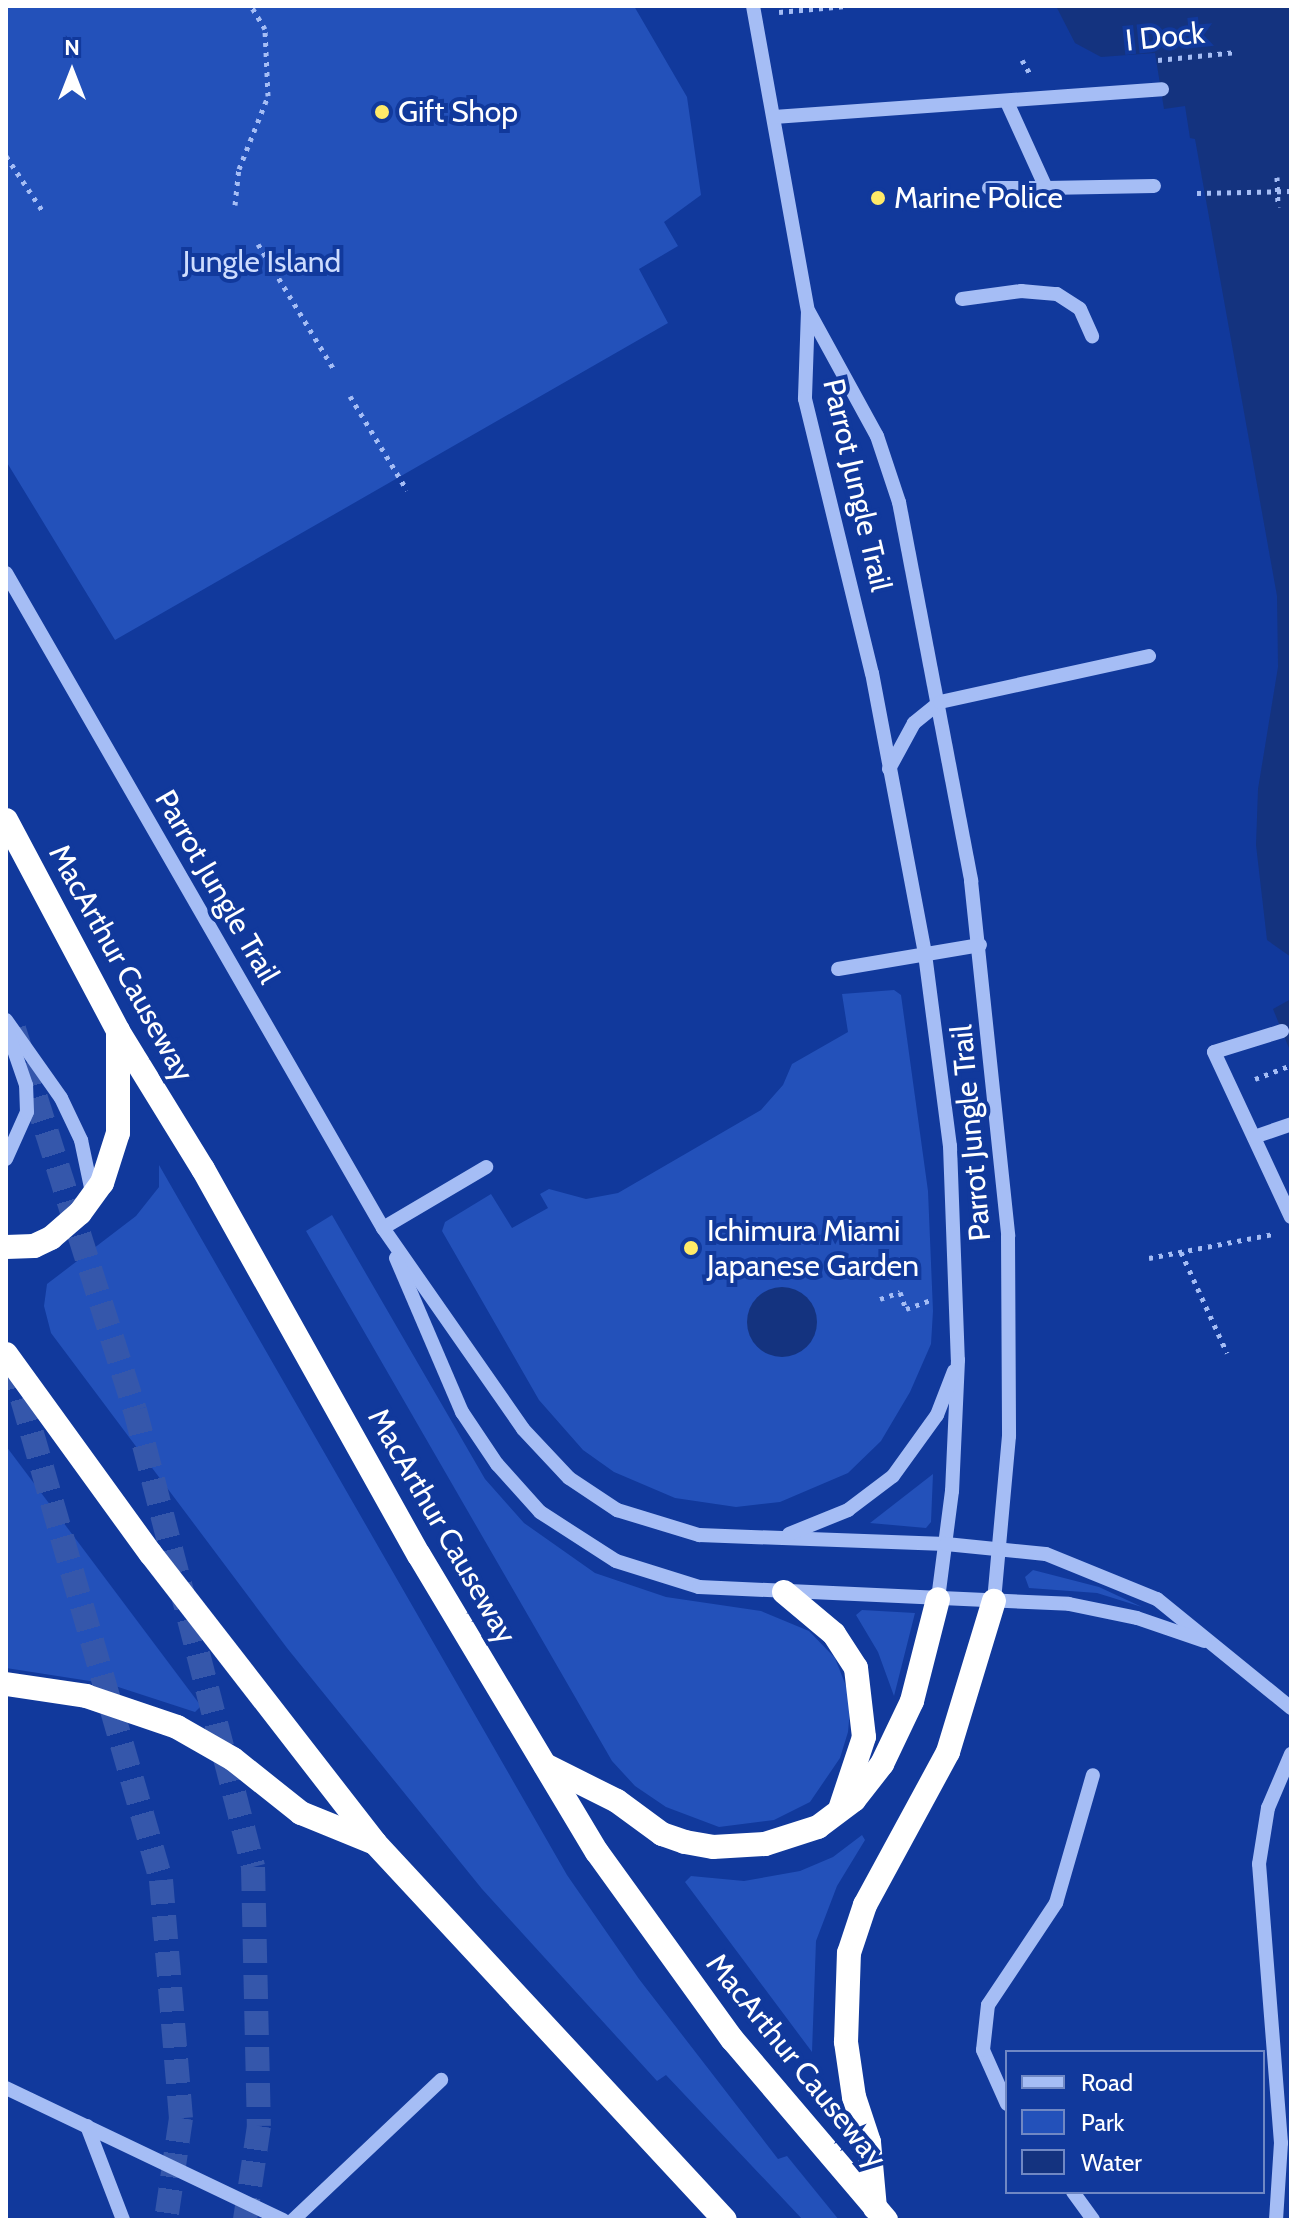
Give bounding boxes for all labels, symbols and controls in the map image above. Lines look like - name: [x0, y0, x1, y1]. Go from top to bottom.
- street label: I Dock: [1124, 15, 1206, 59]
- north arrow: [32, 32, 112, 112]
- text: N: [64, 34, 80, 61]
- place label: Gift Shop: [398, 94, 518, 130]
- marker: Gift Shop: [373, 103, 391, 121]
- place label: Marine Police: [894, 180, 1063, 216]
- marker: Marine Police: [869, 189, 887, 207]
- park label: Jungle Island: [183, 244, 341, 280]
- street label: Parrot Jungle Trail: [815, 375, 899, 595]
- street label: Parrot Jungle Trail: [147, 784, 287, 990]
- street label: MacArthur Causeway: [41, 838, 201, 1088]
- street label: Parrot Jungle Trail: [944, 1023, 998, 1243]
- place label: Ichimura Miami Japanese Garden: [707, 1213, 919, 1284]
- marker: Ichimura Miami Japanese Garden: [682, 1239, 700, 1257]
- street label: MacArthur Causeway: [360, 1402, 524, 1650]
- street label: MacArthur Causeway: [698, 1947, 894, 2175]
- legend: [1005, 2050, 1265, 2194]
- text: Road: [1081, 2068, 1133, 2097]
- text: Park: [1081, 2108, 1124, 2137]
- text: Water: [1081, 2148, 1142, 2177]

